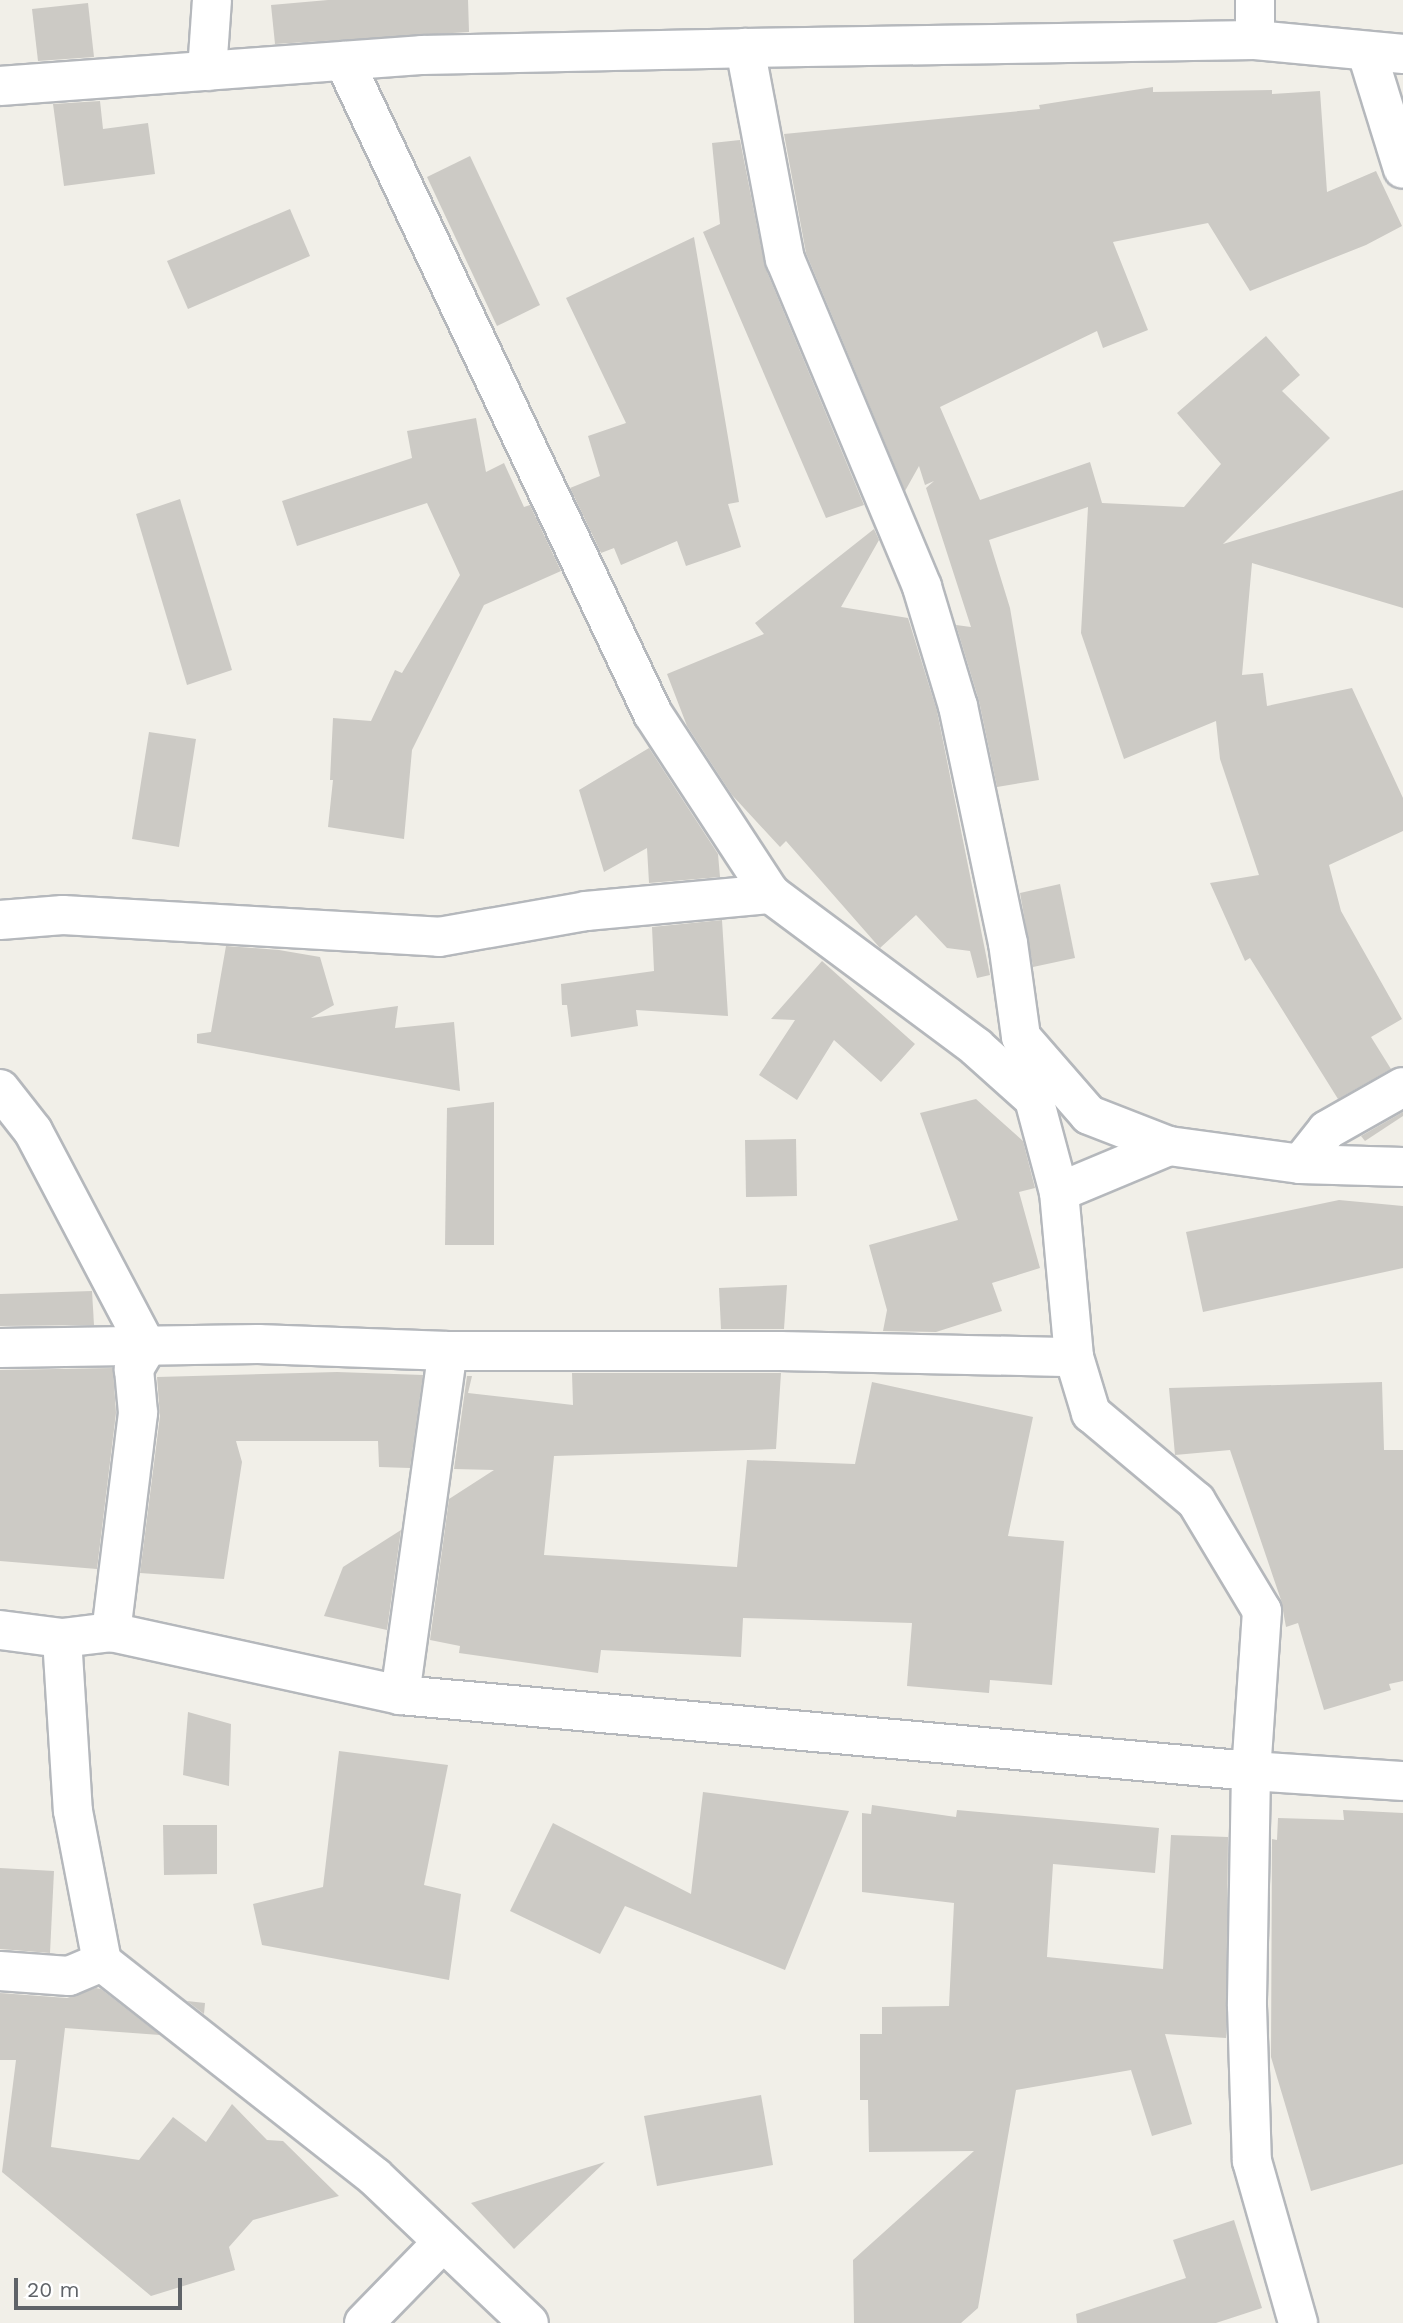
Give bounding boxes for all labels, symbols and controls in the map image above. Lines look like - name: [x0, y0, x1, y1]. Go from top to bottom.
- scale bar: [18, 2264, 186, 2308]
- text: 20 m: [27, 2277, 79, 2302]

